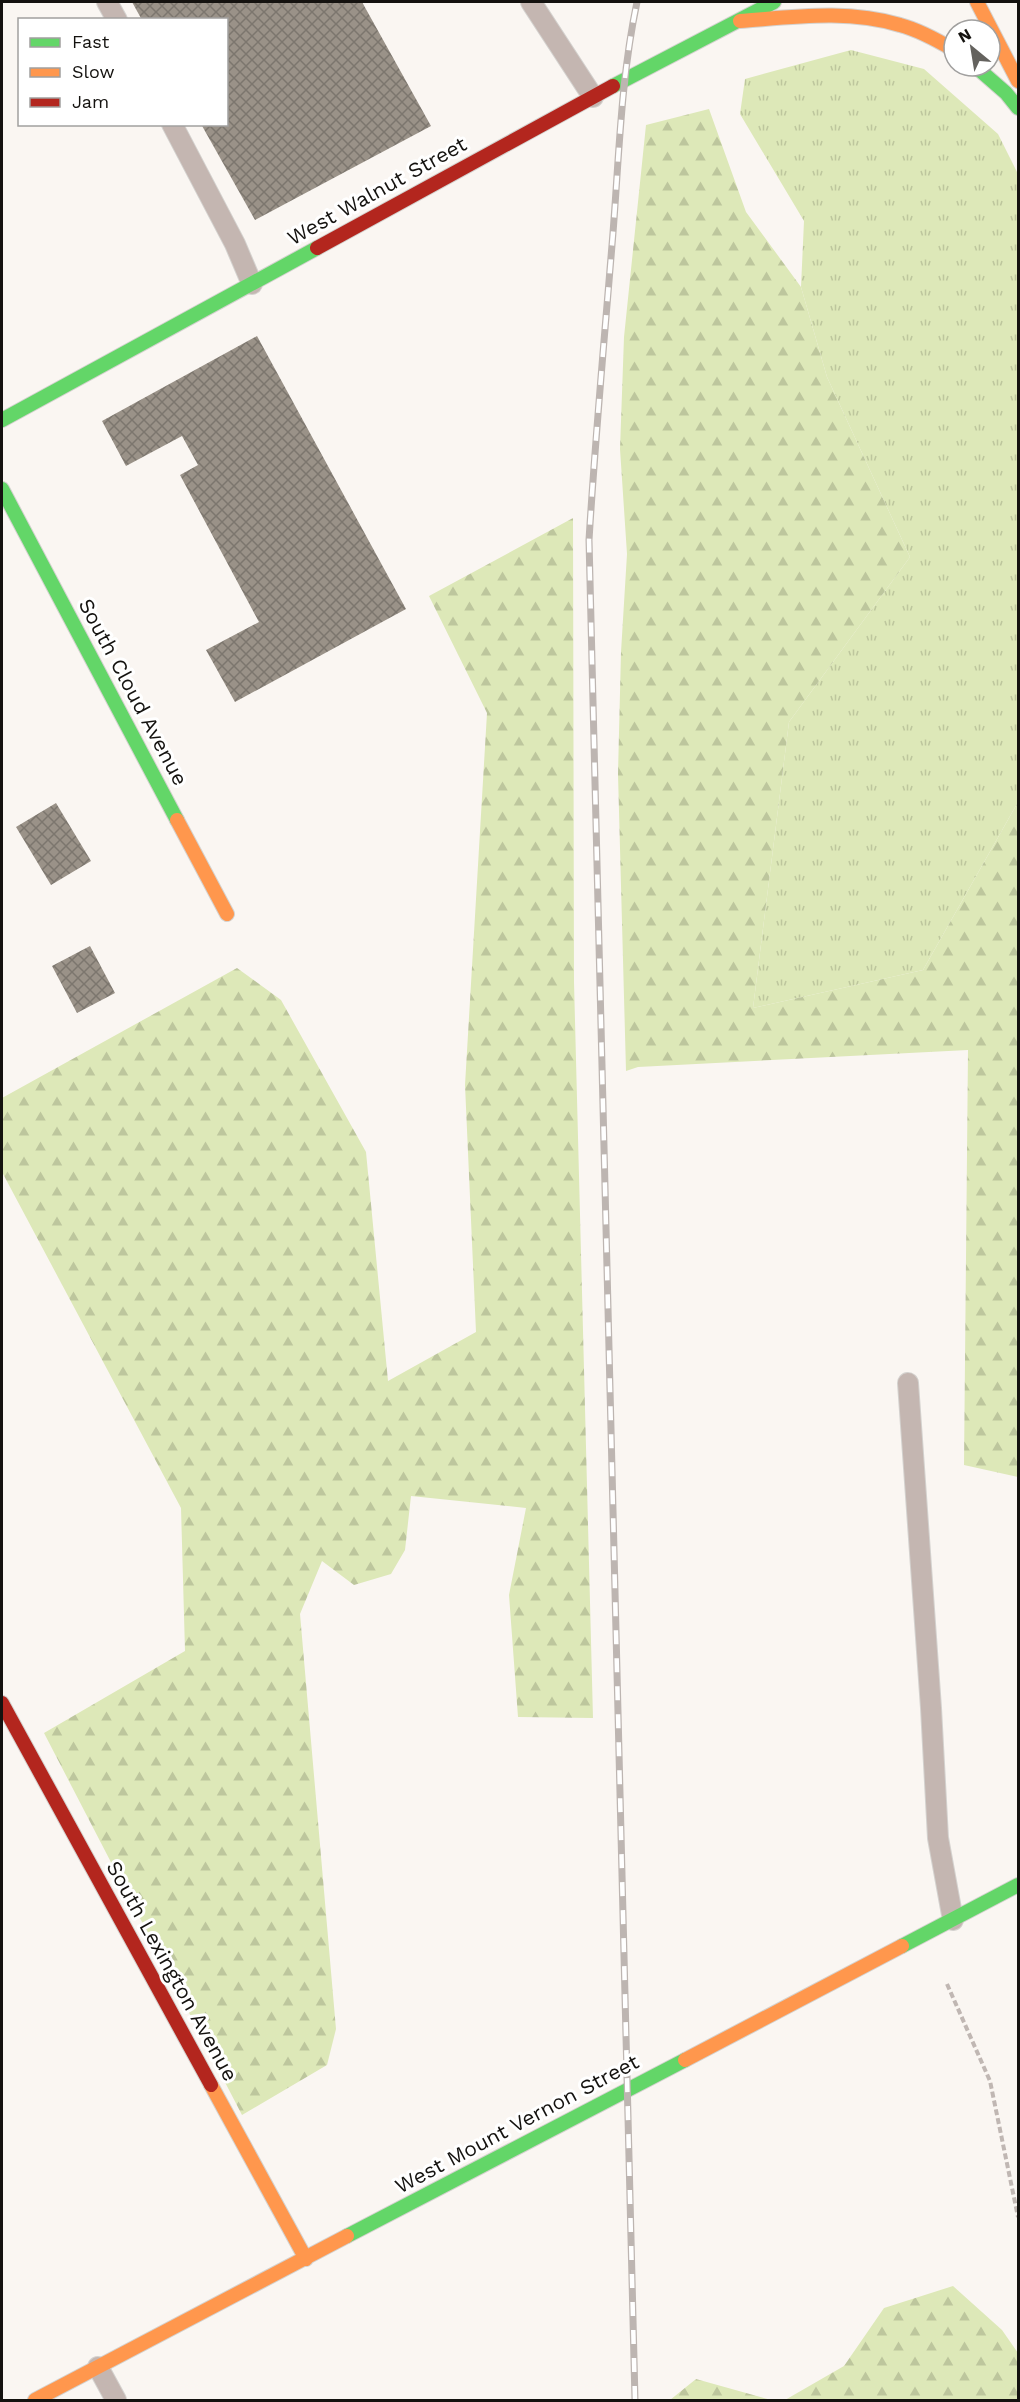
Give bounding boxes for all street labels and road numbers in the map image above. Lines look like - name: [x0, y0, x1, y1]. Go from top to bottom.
- street label: West Walnut Street: [283, 131, 471, 250]
- street label: South Cloud Avenue: [74, 594, 193, 790]
- street label: South Lexington Avenue: [101, 1856, 243, 2085]
- street label: West Mount Vernon Street: [391, 2049, 643, 2199]

